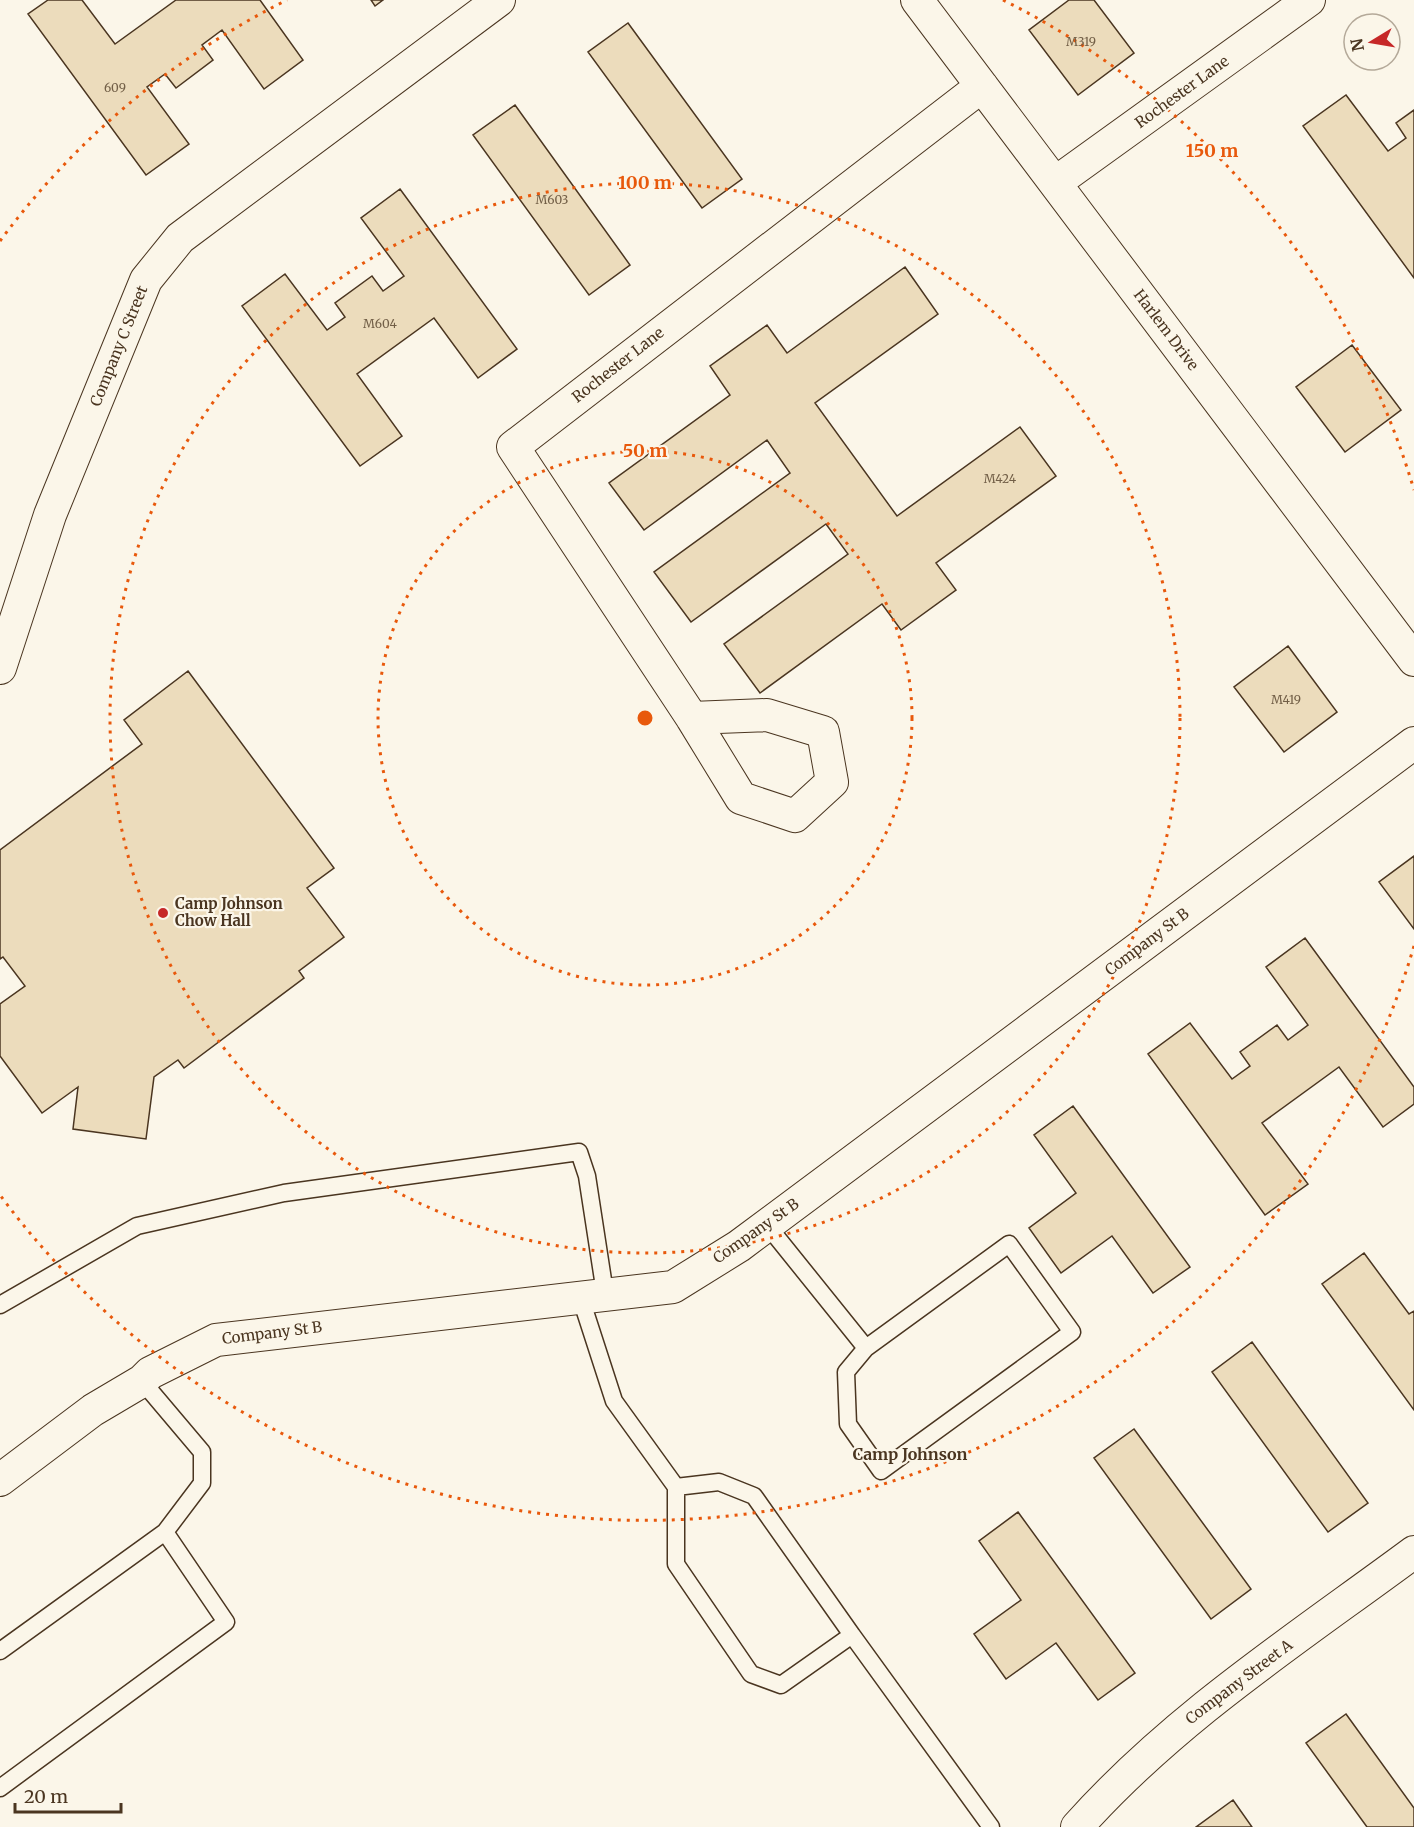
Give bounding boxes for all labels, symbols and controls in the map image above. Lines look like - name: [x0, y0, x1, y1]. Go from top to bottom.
- north arrow: [1342, 12, 1402, 72]
- house number: M319: [1066, 34, 1096, 49]
- text: N: [1346, 36, 1368, 53]
- street label: Rochester Lane: [1131, 51, 1232, 132]
- house number: 609: [104, 80, 126, 95]
- text: 150 m: [1186, 139, 1238, 162]
- text: 100 m: [618, 171, 672, 194]
- house number: M603: [536, 192, 569, 207]
- street label: Company C Street: [86, 283, 151, 409]
- street label: Harlem Drive: [1130, 286, 1203, 374]
- house number: M604: [363, 316, 398, 331]
- street label: Rochester Lane: [568, 323, 668, 406]
- text: 50 m: [623, 439, 667, 462]
- house number: M424: [984, 471, 1017, 486]
- house number: M419: [1271, 692, 1301, 707]
- centre of rings: [635, 708, 655, 728]
- place label: Camp Johnson Chow Hall: [175, 894, 283, 930]
- street label: Company St B: [1101, 904, 1193, 979]
- marker: Camp Johnson Chow Hall: [156, 906, 170, 920]
- street label: Company St B: [709, 1194, 802, 1267]
- street label: Company St B: [221, 1317, 323, 1348]
- district label: Camp Johnson: [853, 1444, 968, 1464]
- street label: Company Street A: [1181, 1635, 1296, 1728]
- scale bar: [15, 1776, 122, 1814]
- text: 20 m: [24, 1785, 68, 1808]

